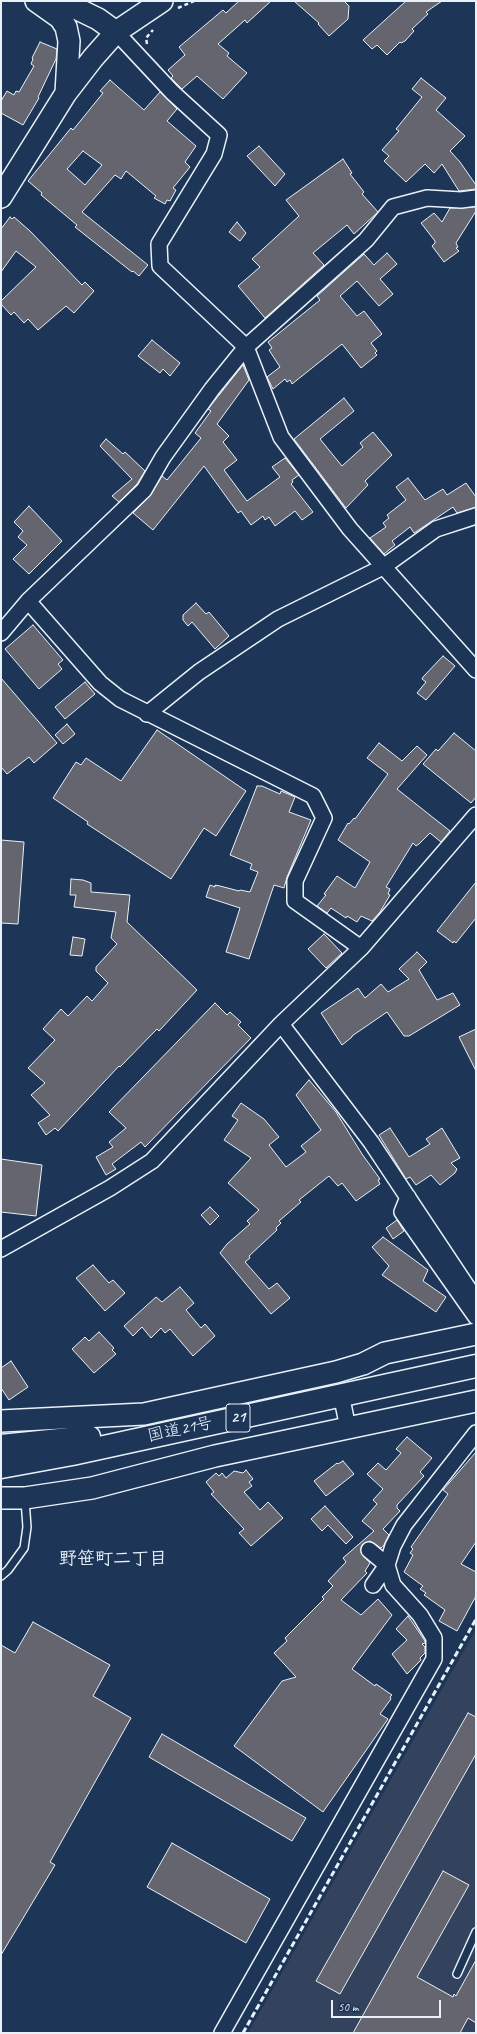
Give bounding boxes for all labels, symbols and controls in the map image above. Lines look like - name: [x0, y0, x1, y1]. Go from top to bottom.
- road number: 21: [226, 1404, 250, 1432]
- street label: 国道21号: [145, 1413, 215, 1447]
- district label: 野笹町二丁目: [59, 1548, 167, 1570]
- scale bar: [333, 1992, 443, 2018]
- text: 50 m: [338, 1999, 358, 2015]

